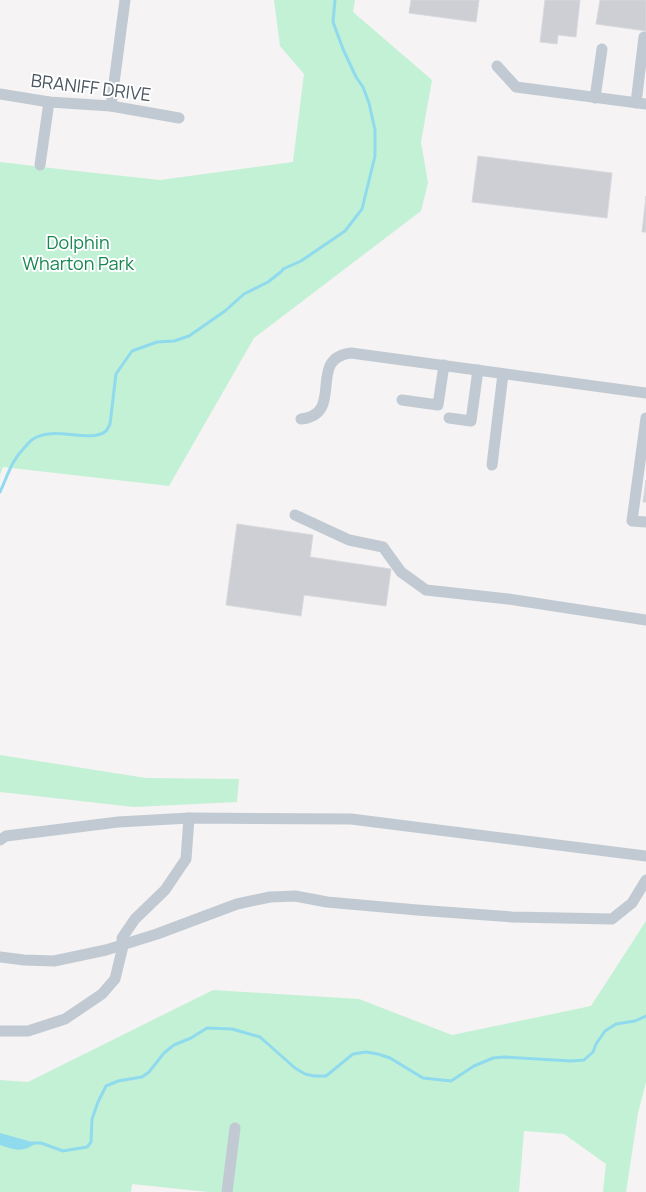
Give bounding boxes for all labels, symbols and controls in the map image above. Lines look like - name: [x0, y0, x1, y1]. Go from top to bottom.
- street label: BRANIFF DRIVE: [30, 68, 153, 106]
- park label: Dolphin Wharton Park: [22, 230, 135, 275]

